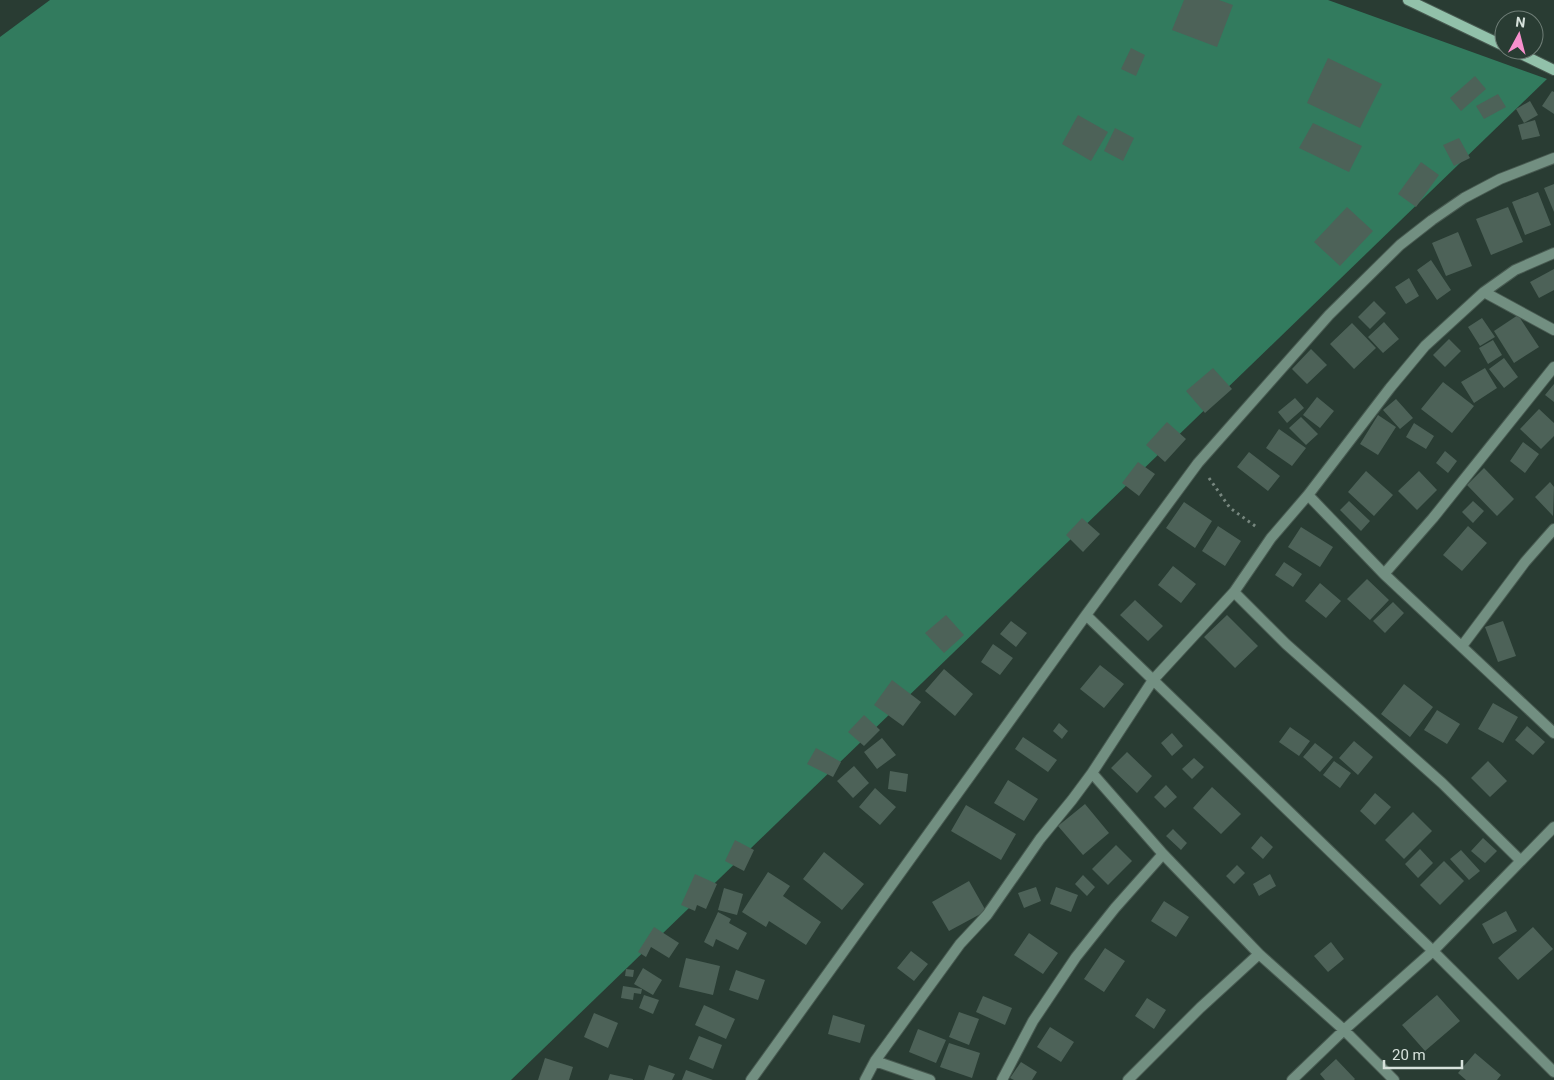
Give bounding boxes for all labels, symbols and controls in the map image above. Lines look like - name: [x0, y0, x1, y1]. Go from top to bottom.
- north arrow: [1494, 10, 1544, 60]
- text: N: [1515, 14, 1526, 31]
- scale bar: [1384, 1038, 1462, 1070]
- text: 20 m: [1392, 1046, 1426, 1064]

